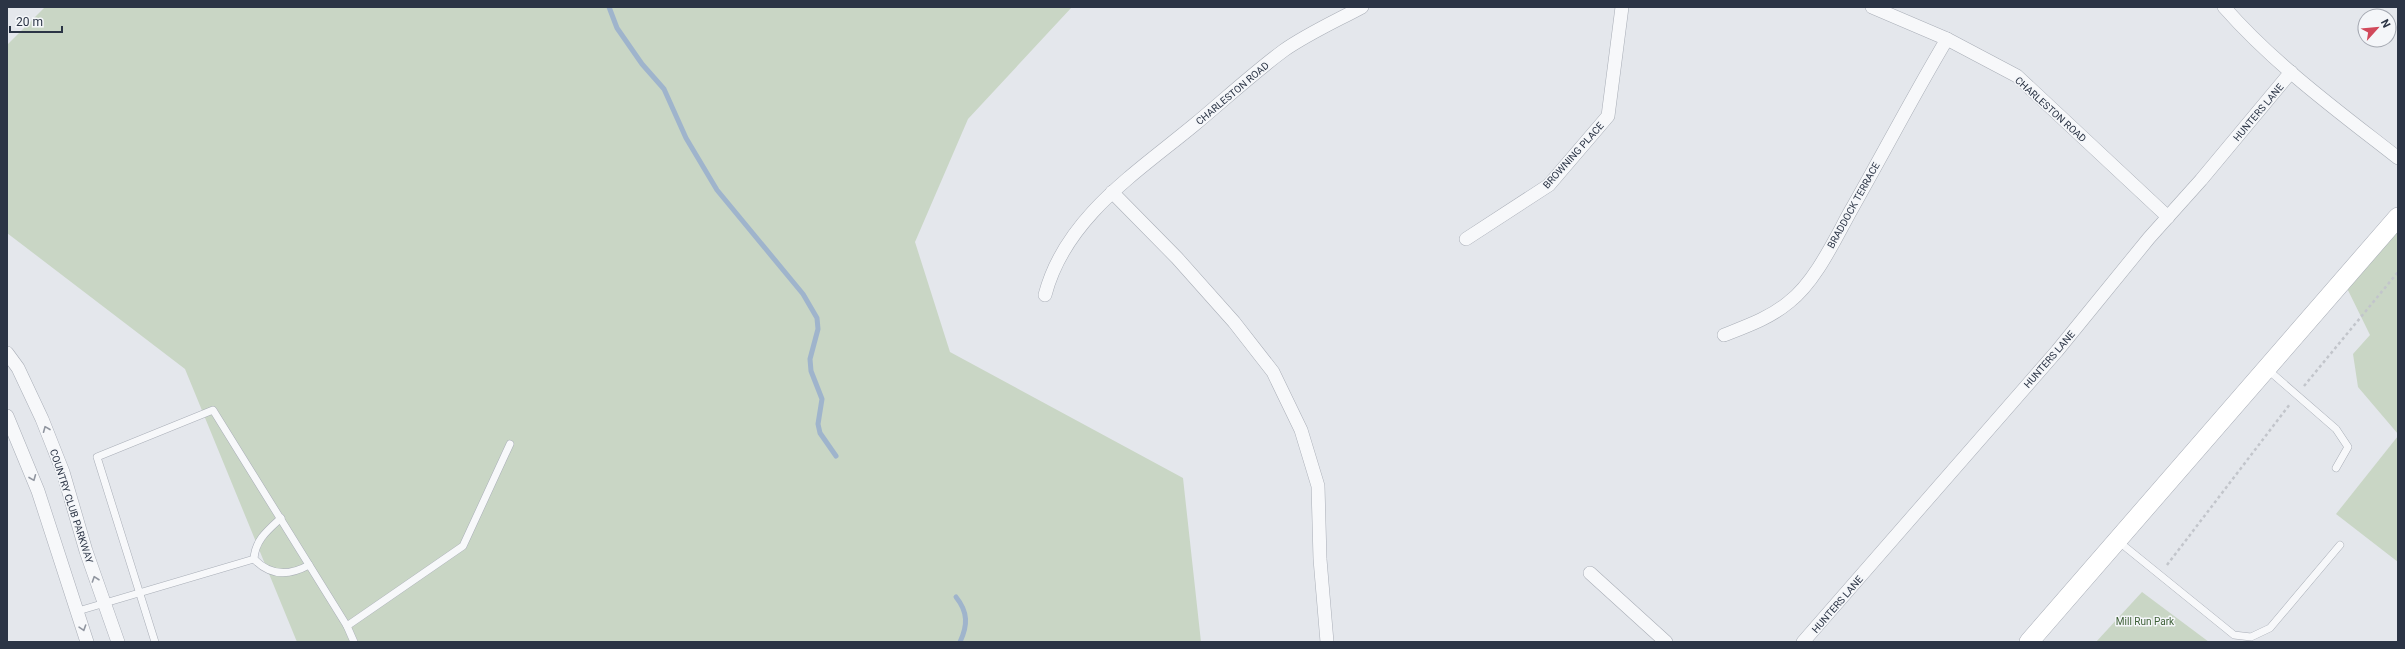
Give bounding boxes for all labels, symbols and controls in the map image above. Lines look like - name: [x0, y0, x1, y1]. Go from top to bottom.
- scale bar: [10, 8, 62, 34]
- north arrow: [2357, 8, 2397, 48]
- text: 20 m: [16, 15, 43, 29]
- text: N: [2378, 17, 2393, 30]
- street label: CHARLESTON ROAD: [1194, 60, 1271, 127]
- street label: CHARLESTON ROAD: [2013, 75, 2088, 144]
- street label: HUNTERS LANE: [2231, 81, 2286, 143]
- street label: BROWNING PLACE: [1541, 120, 1606, 191]
- street label: BRADDOCK TERRACE: [1825, 160, 1882, 250]
- street label: HUNTERS LANE: [2022, 328, 2077, 390]
- one-way arrow: [43, 426, 51, 433]
- street label: COUNTRY CLUB PARKWAY: [48, 448, 95, 565]
- one-way arrow: [28, 473, 36, 481]
- street label: HUNTERS LANE: [1810, 573, 1865, 635]
- one-way arrow: [92, 576, 100, 583]
- park label: Mill Run Park: [2116, 616, 2175, 627]
- one-way arrow: [78, 624, 87, 631]

